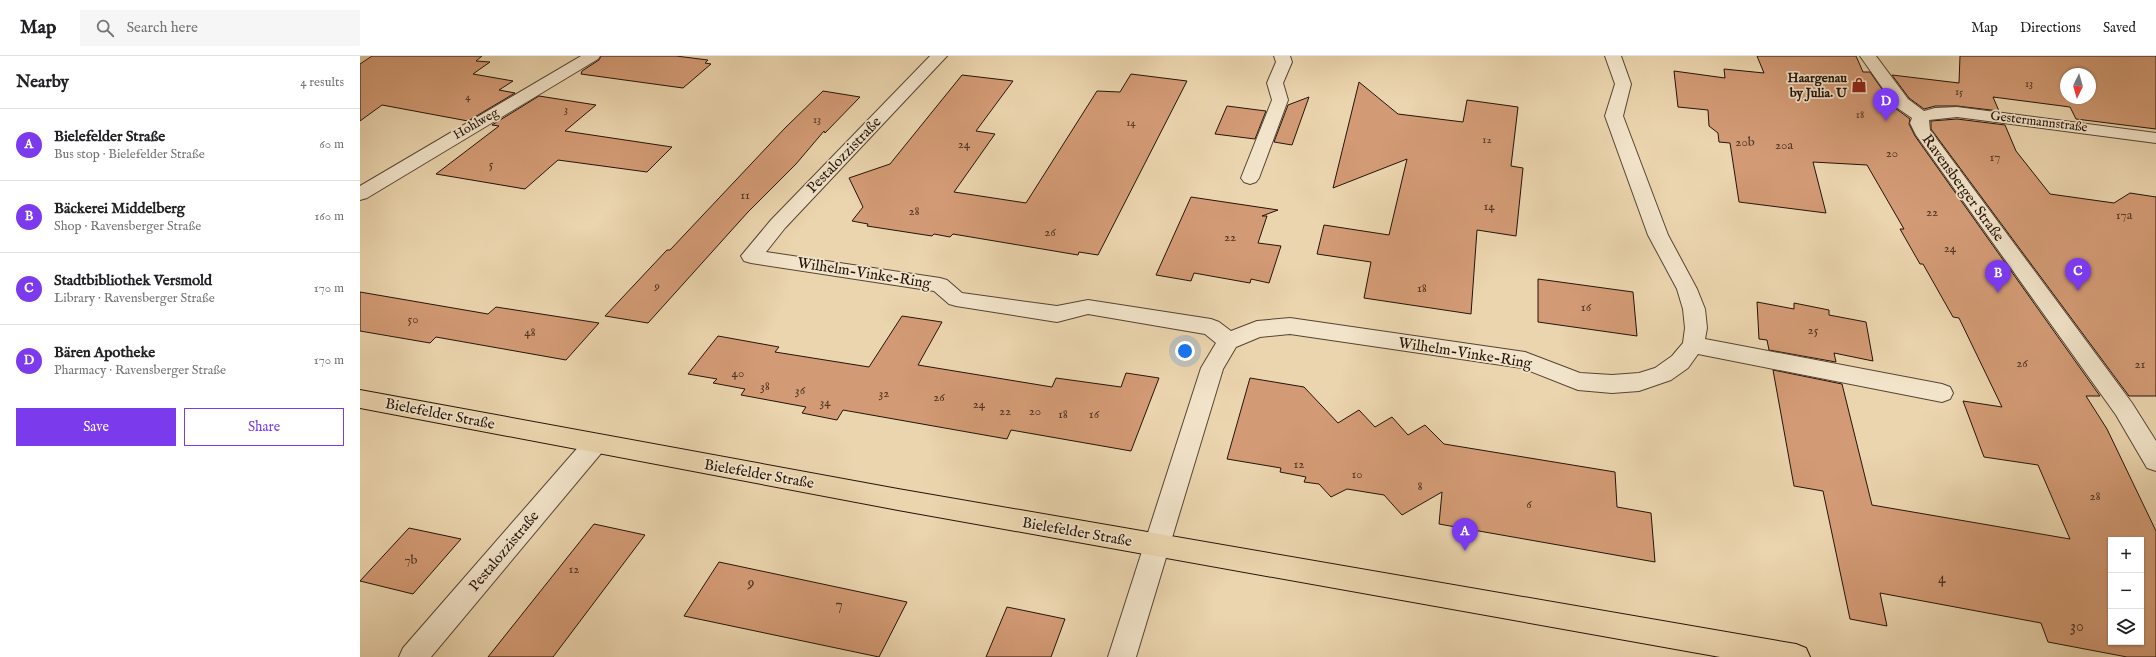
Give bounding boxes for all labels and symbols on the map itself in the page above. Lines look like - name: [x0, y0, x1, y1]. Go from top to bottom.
- north arrow: [2060, 68, 2096, 104]
- place label: Haargenau by Julia. U: [1788, 70, 1848, 102]
- shop icon: Haargenau by Julia. U: [1850, 76, 1868, 94]
- house number: 13: [2025, 77, 2033, 91]
- house number: 15: [1955, 85, 1963, 99]
- pin: D: [1873, 88, 1899, 121]
- house number: 4: [465, 90, 471, 104]
- house number: 3: [564, 103, 568, 117]
- street label: Hohlweg: [450, 104, 503, 144]
- house number: 18: [1856, 108, 1864, 122]
- street label: Gestermannstraße: [1989, 108, 2089, 136]
- street label: Pestalozzistraße: [803, 113, 885, 197]
- house number: 13: [813, 113, 821, 127]
- house number: 14: [1126, 116, 1136, 130]
- street label: Ravensberger Straße: [1918, 131, 2008, 245]
- house number: 12: [1482, 133, 1492, 147]
- house number: 20b: [1735, 134, 1755, 151]
- house number: 24: [958, 136, 971, 153]
- house number: 20a: [1775, 137, 1793, 154]
- house number: 20: [1886, 145, 1898, 162]
- house number: 17: [1990, 149, 2000, 166]
- house number: 5: [489, 156, 494, 173]
- house number: 11: [740, 187, 750, 204]
- house number: 14: [1483, 198, 1495, 215]
- house number: 28: [908, 203, 920, 220]
- house number: 22: [1926, 204, 1938, 221]
- house number: 17a: [2116, 207, 2133, 224]
- house number: 26: [1044, 224, 1056, 241]
- house number: 22: [1224, 229, 1236, 246]
- house number: 24: [1944, 240, 1957, 257]
- street label: Wilhelm-Vinke-Ring: [796, 253, 933, 293]
- pin: C: [2065, 258, 2091, 291]
- pin: B: [1985, 260, 2011, 293]
- house number: 9: [653, 278, 660, 295]
- house number: 18: [1417, 280, 1427, 297]
- house number: 16: [1581, 299, 1592, 316]
- house number: 50: [407, 311, 419, 328]
- house number: 25: [1808, 322, 1819, 339]
- house number: 48: [524, 324, 536, 341]
- street label: Wilhelm-Vinke-Ring: [1397, 333, 1534, 373]
- your location: [1175, 341, 1195, 361]
- house number: 26: [2016, 355, 2028, 372]
- house number: 21: [2135, 356, 2146, 373]
- house number: 40: [732, 365, 744, 382]
- house number: 38: [760, 378, 770, 395]
- house number: 36: [795, 382, 806, 399]
- house number: 32: [879, 385, 889, 402]
- house number: 26: [933, 389, 945, 406]
- street label: Bielefelder Straße: [384, 394, 496, 434]
- house number: 34: [819, 394, 831, 411]
- house number: 24: [973, 396, 986, 413]
- house number: 22: [999, 403, 1011, 420]
- house number: 20: [1029, 403, 1041, 420]
- house number: 18: [1058, 406, 1068, 423]
- house number: 16: [1089, 406, 1100, 423]
- street label: Bielefelder Straße: [703, 455, 815, 493]
- house number: 12: [1294, 456, 1304, 473]
- house number: 10: [1351, 466, 1363, 483]
- house number: 8: [1417, 478, 1423, 495]
- house number: 28: [2089, 488, 2101, 505]
- house number: 6: [1526, 496, 1532, 513]
- street label: Pestalozzistraße: [465, 507, 543, 595]
- street label: Bielefelder Straße: [1021, 513, 1133, 551]
- pin: A: [1452, 518, 1478, 551]
- house number: 7b: [404, 552, 418, 569]
- house number: 12: [569, 561, 579, 578]
- house number: 4: [1938, 569, 1946, 589]
- house number: 9: [747, 574, 755, 594]
- house number: 7: [835, 595, 843, 615]
- house number: 30: [2070, 617, 2084, 637]

